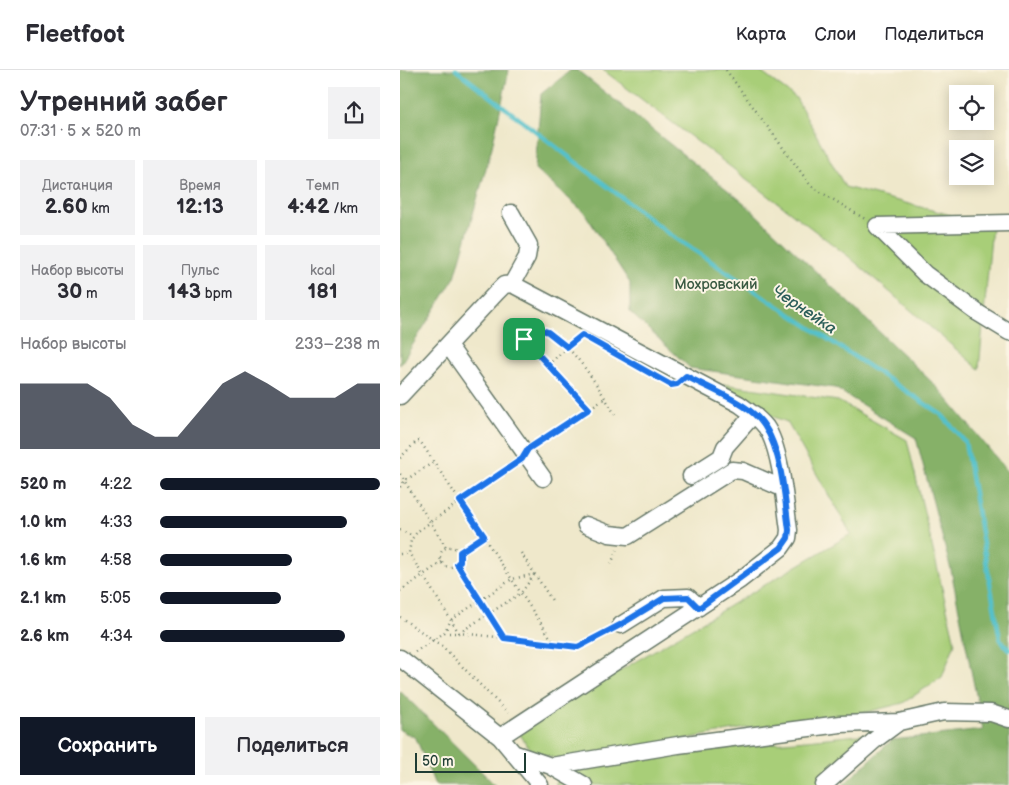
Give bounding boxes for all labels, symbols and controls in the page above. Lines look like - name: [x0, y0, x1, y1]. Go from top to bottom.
- text: Fleetfoot: [25, 20, 125, 49]
- text: Карта: [736, 24, 786, 45]
- text: Слои: [814, 24, 856, 45]
- text: Поделиться: [884, 24, 984, 45]
- map controls: [949, 85, 994, 185]
- button: locate: [949, 85, 994, 130]
- text: Утренний забег: [20, 86, 228, 119]
- button: share: [328, 87, 380, 139]
- text: 07:31 · 5 × 520 m: [20, 122, 141, 141]
- button: layers: [949, 140, 994, 185]
- text: Дистанция: [42, 177, 113, 194]
- text: Время: [179, 177, 221, 194]
- text: Темп: [306, 177, 339, 194]
- text: 2.60: [45, 194, 88, 219]
- text: 12:13: [176, 194, 224, 219]
- text: 4:42: [287, 194, 330, 219]
- text: km: [88, 200, 110, 217]
- text: /km: [330, 200, 358, 217]
- text: Набор высоты: [31, 262, 124, 279]
- text: Пульс: [181, 262, 219, 279]
- text: kcal: [310, 262, 335, 279]
- park label: Мохровский: [674, 275, 758, 294]
- text: 30: [57, 279, 82, 304]
- text: 143: [168, 279, 201, 304]
- text: 181: [308, 279, 338, 304]
- water label: Чернейка: [768, 282, 840, 339]
- text: m: [82, 285, 98, 302]
- text: bpm: [201, 285, 232, 302]
- pin: [503, 318, 545, 360]
- icon: arrive: [510, 325, 538, 353]
- text: Набор высоты: [20, 335, 127, 354]
- text: 233–238 m: [295, 335, 380, 354]
- text: 520 m: [20, 475, 66, 494]
- text: 4:22: [100, 475, 132, 494]
- text: 1.0 km: [20, 513, 67, 532]
- text: 4:33: [100, 513, 133, 532]
- text: 1.6 km: [20, 551, 66, 570]
- text: 4:58: [100, 551, 132, 570]
- text: 2.1 km: [20, 589, 66, 608]
- text: 5:05: [100, 589, 131, 608]
- text: 2.6 km: [20, 627, 69, 646]
- text: 4:34: [100, 627, 133, 646]
- button: Сохранить: [20, 717, 195, 775]
- button: Поделиться: [205, 717, 380, 775]
- scale bar: [415, 750, 526, 773]
- text: 50 m: [422, 753, 454, 770]

